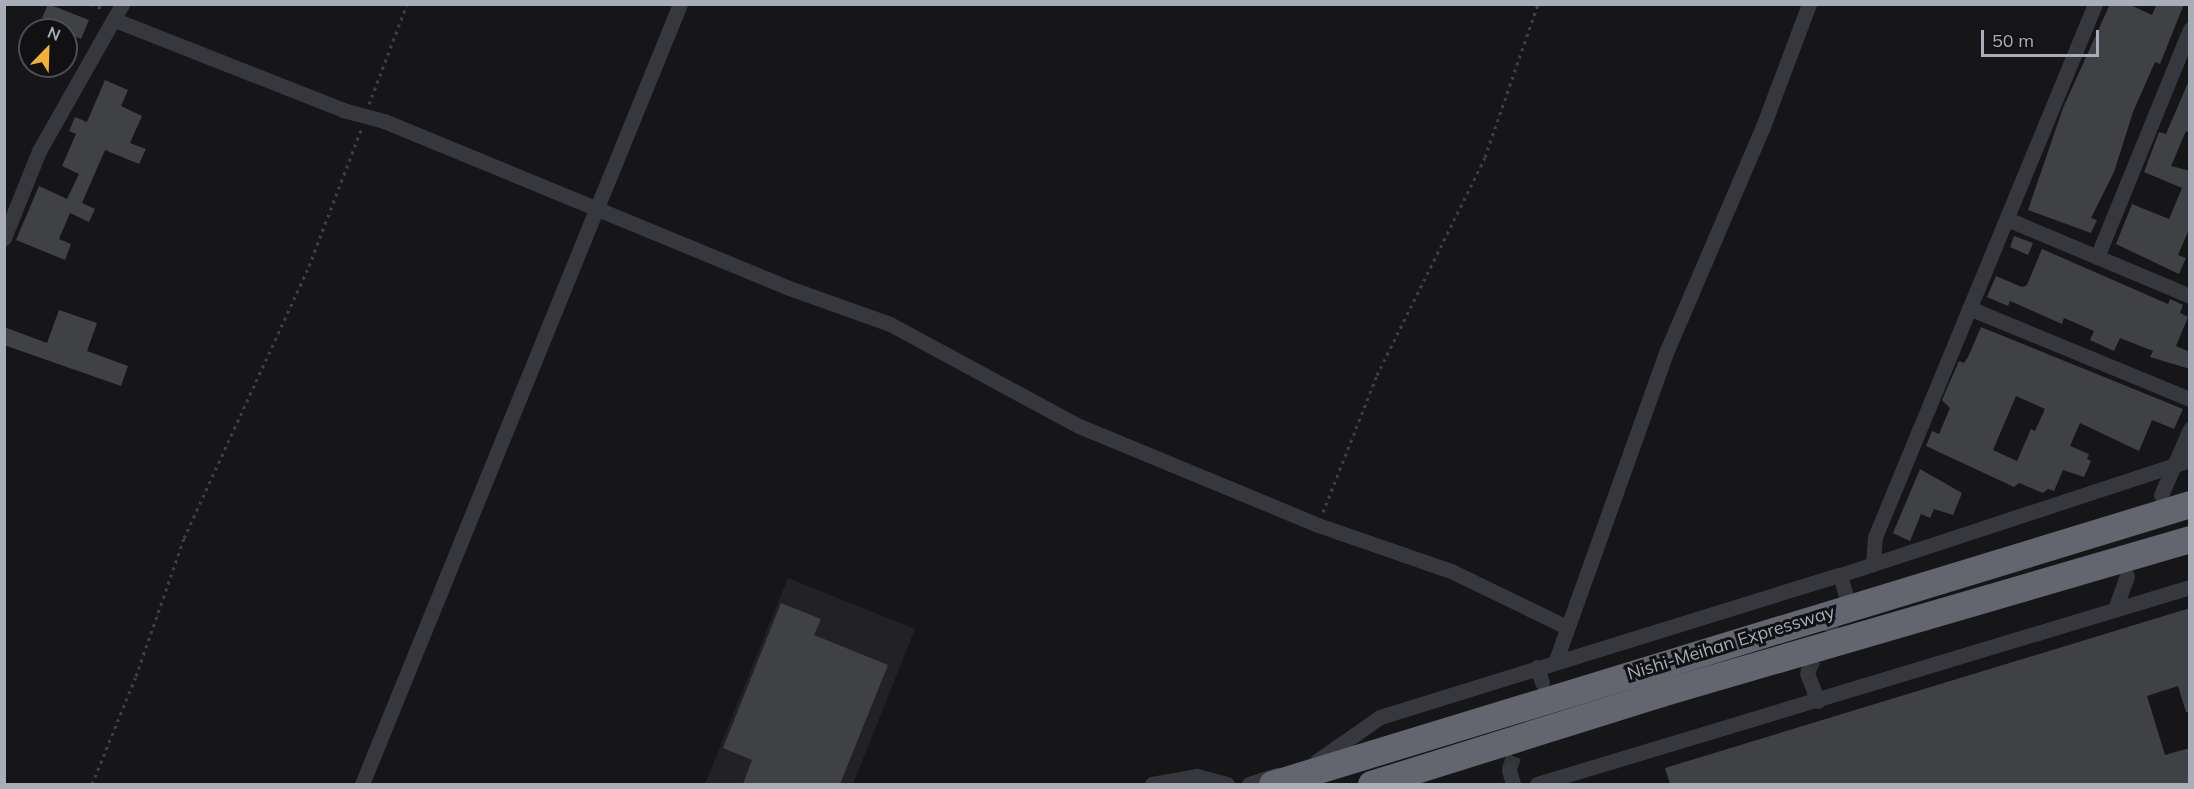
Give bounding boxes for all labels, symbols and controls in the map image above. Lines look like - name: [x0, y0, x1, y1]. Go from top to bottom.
- north arrow: [18, 18, 78, 78]
- scale bar: [1984, 18, 2102, 56]
- text: N: [45, 22, 64, 45]
- text: 50 m: [1992, 29, 2034, 52]
- street label: Nishi-Meihan Expressway: [1625, 601, 1837, 685]

